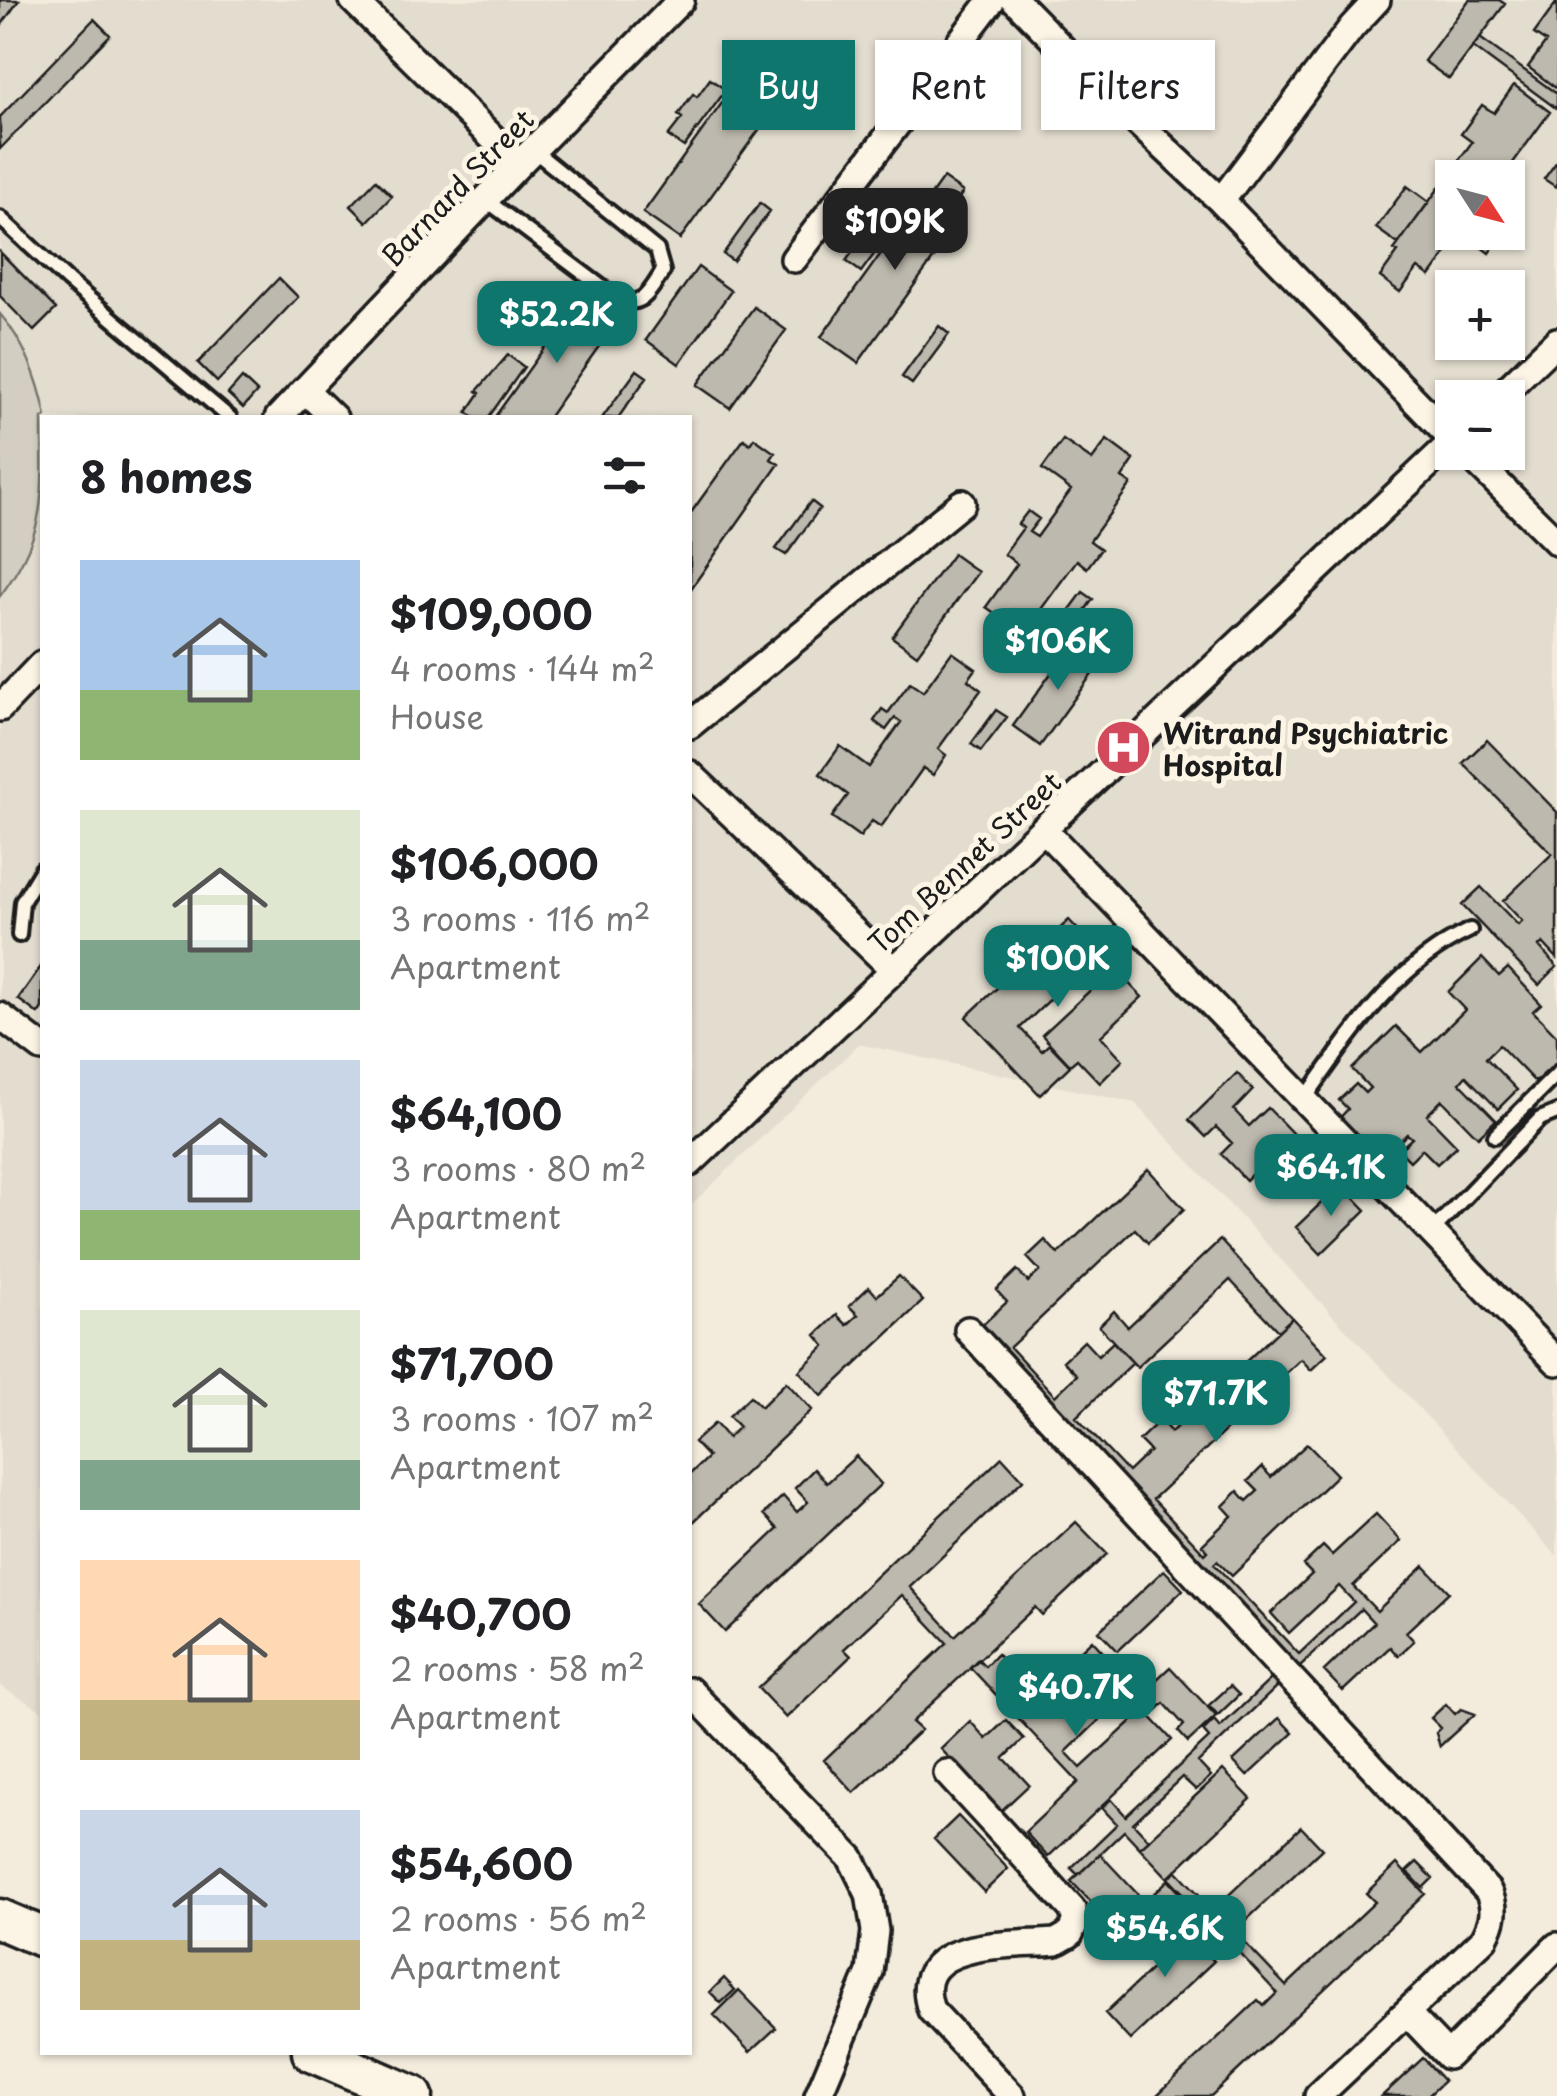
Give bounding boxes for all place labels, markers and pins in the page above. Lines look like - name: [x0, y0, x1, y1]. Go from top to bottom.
- pin: $109K: [825, 188, 965, 273]
- pin: $52.2K: [476, 281, 638, 366]
- pin: $106K: [988, 608, 1128, 693]
- place label: Witrand Psychiatric Hospital: [1163, 711, 1448, 786]
- hospital icon: Witrand Psychiatric Hospital: [1094, 718, 1154, 778]
- pin: $100K: [988, 925, 1128, 1010]
- pin: $64.1K: [1250, 1134, 1412, 1219]
- pin: $71.7K: [1135, 1360, 1297, 1445]
- pin: $40.7K: [995, 1654, 1157, 1739]
- pin: $54.6K: [1084, 1895, 1246, 1980]

